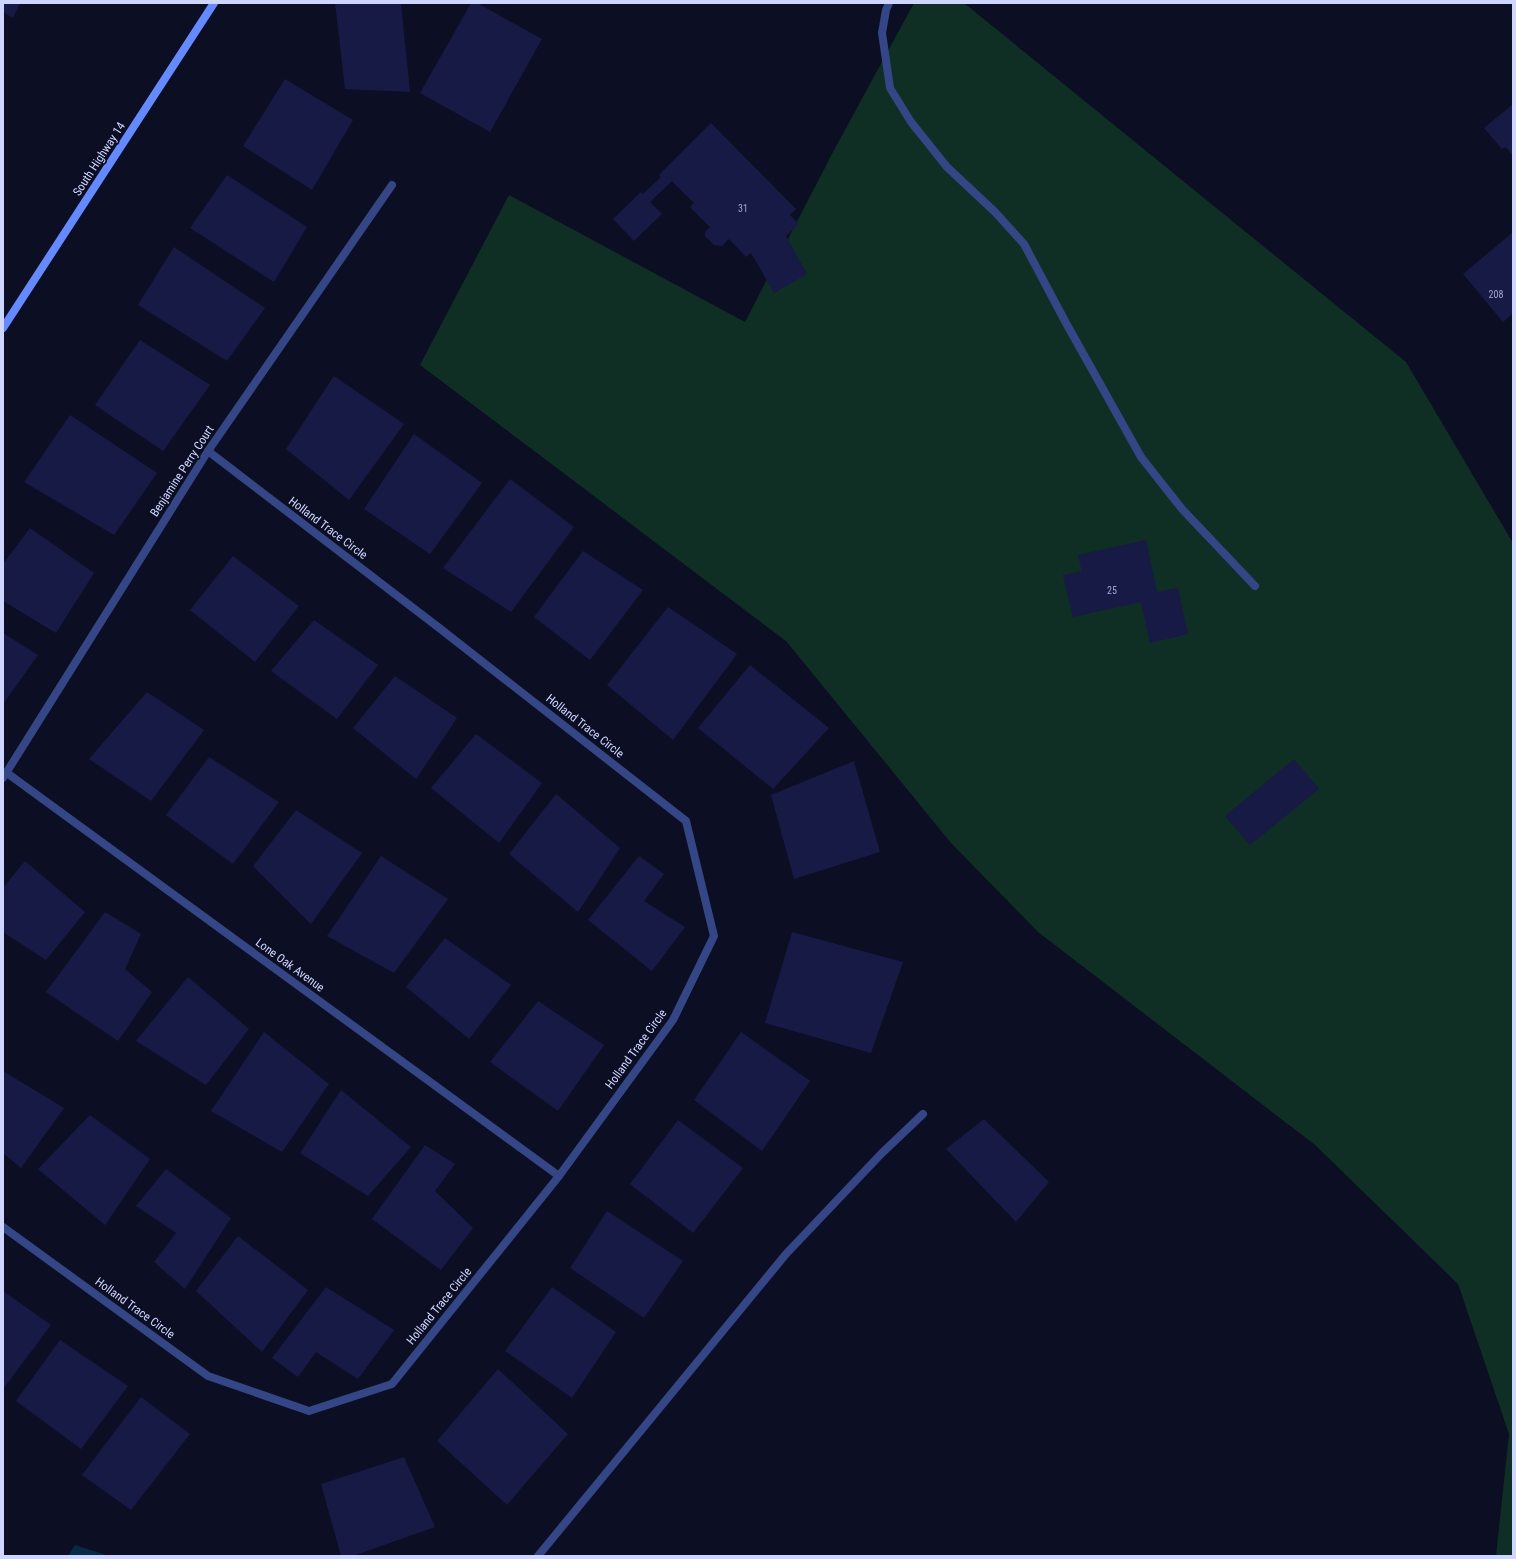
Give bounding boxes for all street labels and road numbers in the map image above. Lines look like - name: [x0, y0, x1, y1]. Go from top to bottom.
- street label: South Highway 14: [70, 119, 128, 199]
- street label: Benjamine Perry Court: [147, 422, 217, 519]
- street label: Holland Trace Circle: [286, 494, 370, 562]
- street label: Holland Trace Circle: [543, 691, 627, 761]
- street label: Lone Oak Avenue: [253, 935, 327, 995]
- street label: Holland Trace Circle: [602, 1006, 670, 1092]
- street label: Holland Trace Circle: [404, 1264, 475, 1347]
- street label: Holland Trace Circle: [92, 1274, 178, 1342]

